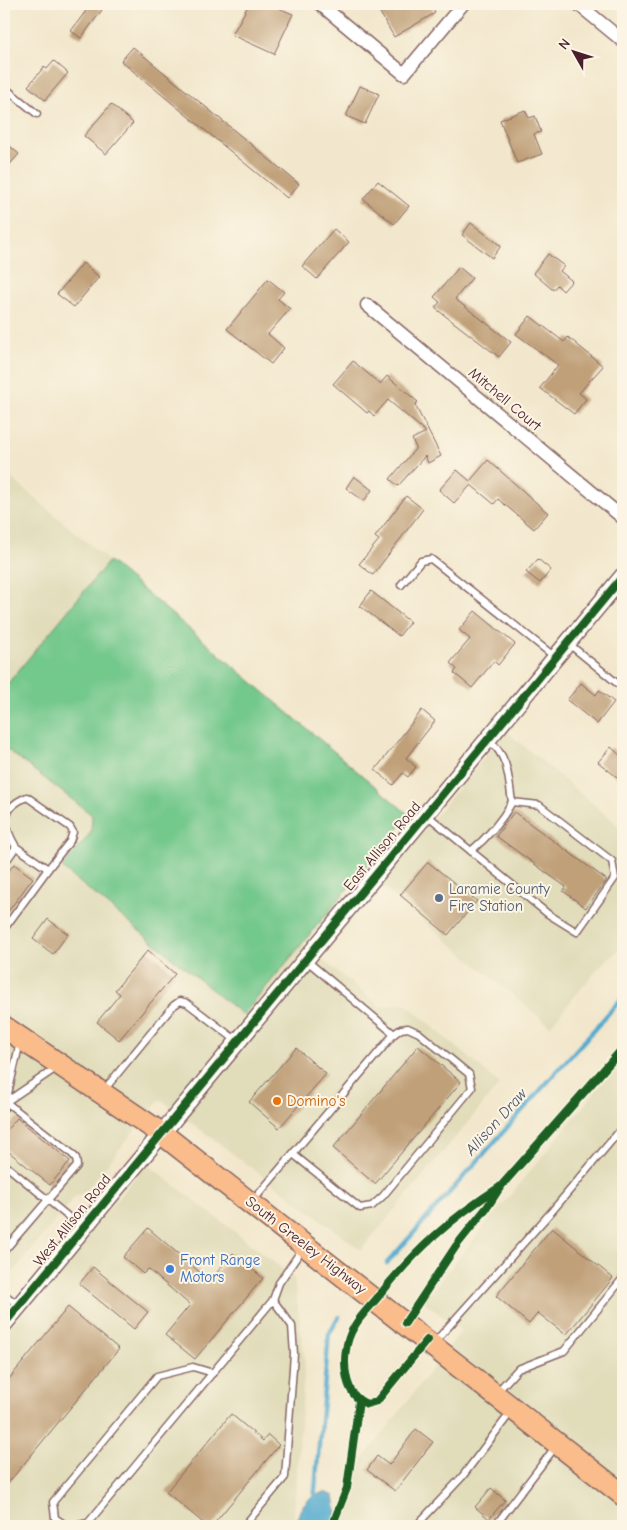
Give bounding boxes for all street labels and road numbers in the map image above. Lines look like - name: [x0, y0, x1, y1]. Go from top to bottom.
- street label: Mitchell Court: [465, 363, 546, 435]
- street label: East Allison Road: [339, 798, 425, 894]
- street label: West Allison Road: [29, 1170, 115, 1270]
- street label: South Greeley Highway: [242, 1192, 370, 1298]

